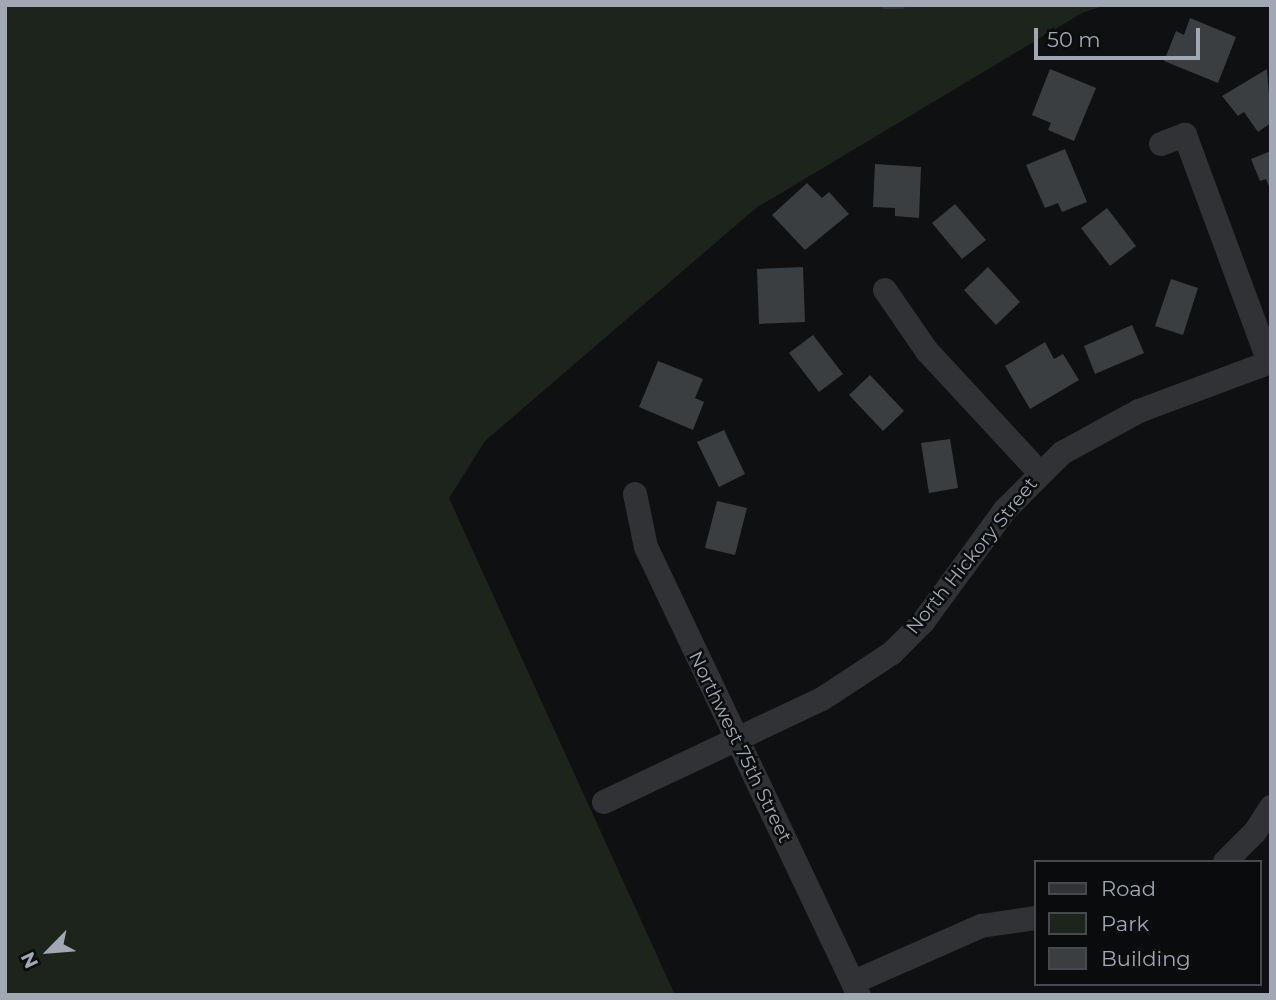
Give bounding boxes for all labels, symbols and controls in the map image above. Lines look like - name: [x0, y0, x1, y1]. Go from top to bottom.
- scale bar: [1038, 14, 1204, 58]
- text: 50 m: [1047, 27, 1101, 52]
- street label: North Hickory Street: [902, 473, 1042, 639]
- street label: Northwest 75th Street: [684, 648, 796, 846]
- legend: [1034, 860, 1262, 986]
- text: Road: [1101, 876, 1156, 901]
- text: Park: [1101, 911, 1149, 936]
- north arrow: [14, 916, 84, 986]
- text: Building: [1101, 946, 1191, 971]
- text: N: [16, 948, 43, 972]

